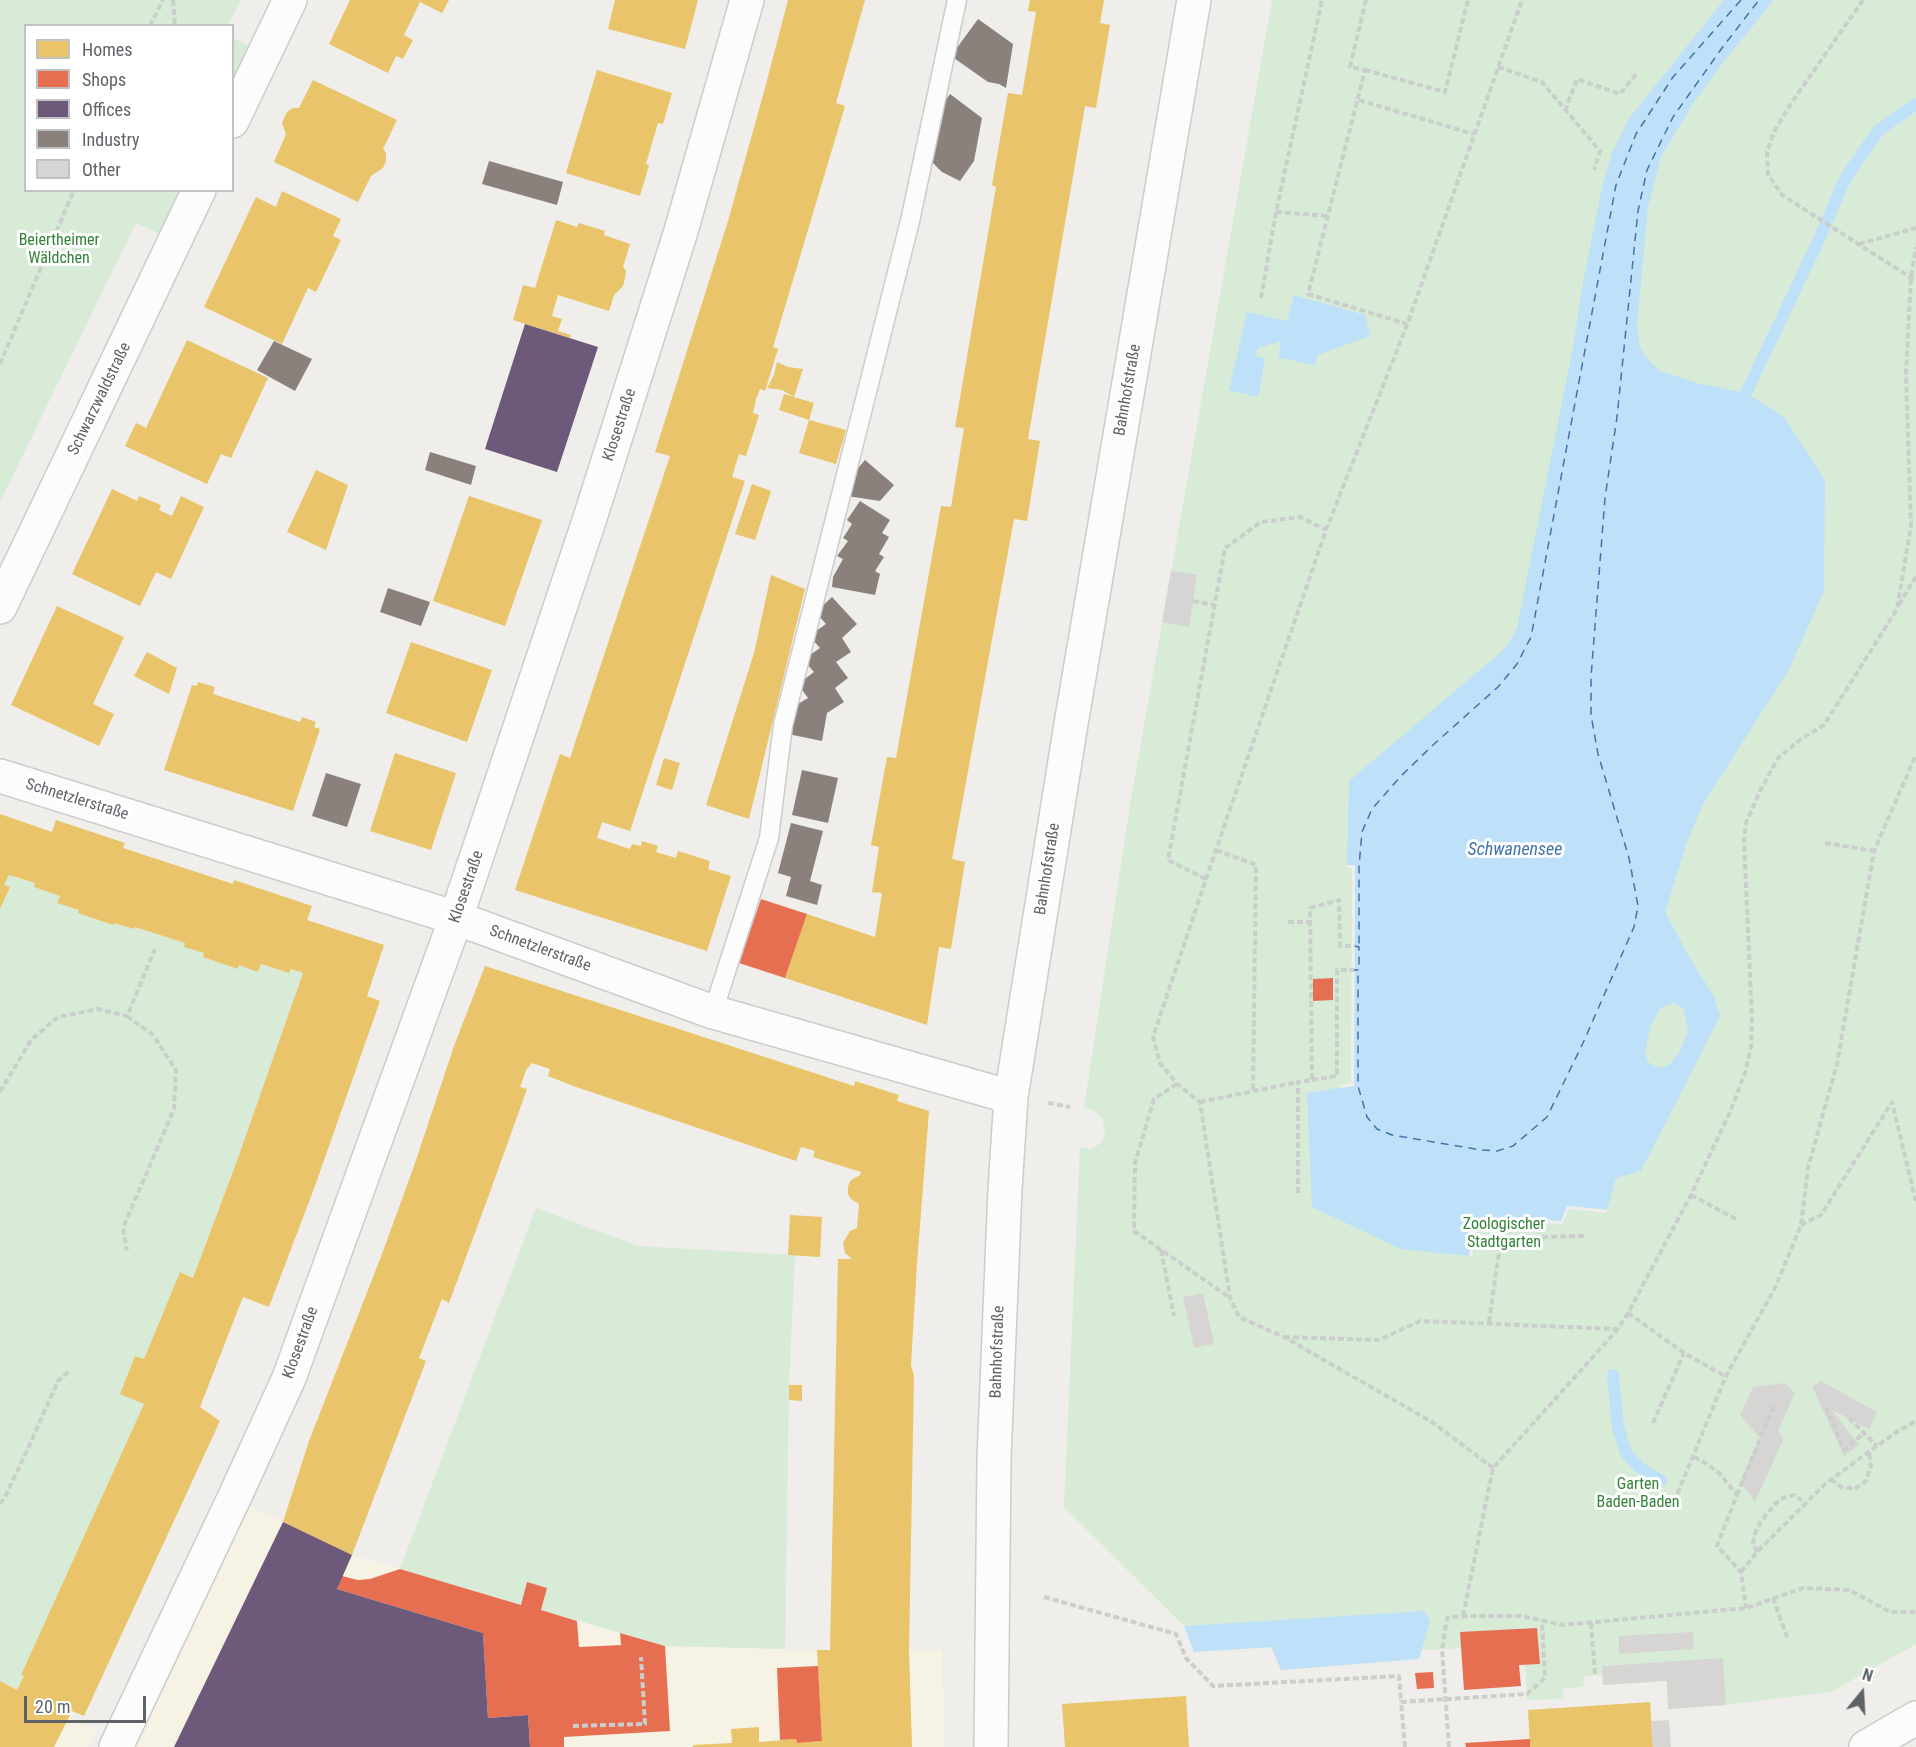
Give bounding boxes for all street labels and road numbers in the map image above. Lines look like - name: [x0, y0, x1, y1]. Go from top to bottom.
- street label: Schwarzwaldstraße: [64, 339, 136, 459]
- street label: Bahnhofstraße: [1110, 343, 1146, 437]
- street label: Klosestraße: [599, 386, 641, 464]
- street label: Schnetzlerstraße: [23, 775, 131, 825]
- street label: Bahnhofstraße: [1031, 822, 1065, 916]
- street label: Klosestraße: [446, 848, 488, 926]
- street label: Schnetzlerstraße: [487, 922, 593, 976]
- street label: Klosestraße: [279, 1304, 323, 1382]
- street label: Bahnhofstraße: [987, 1305, 1009, 1399]

